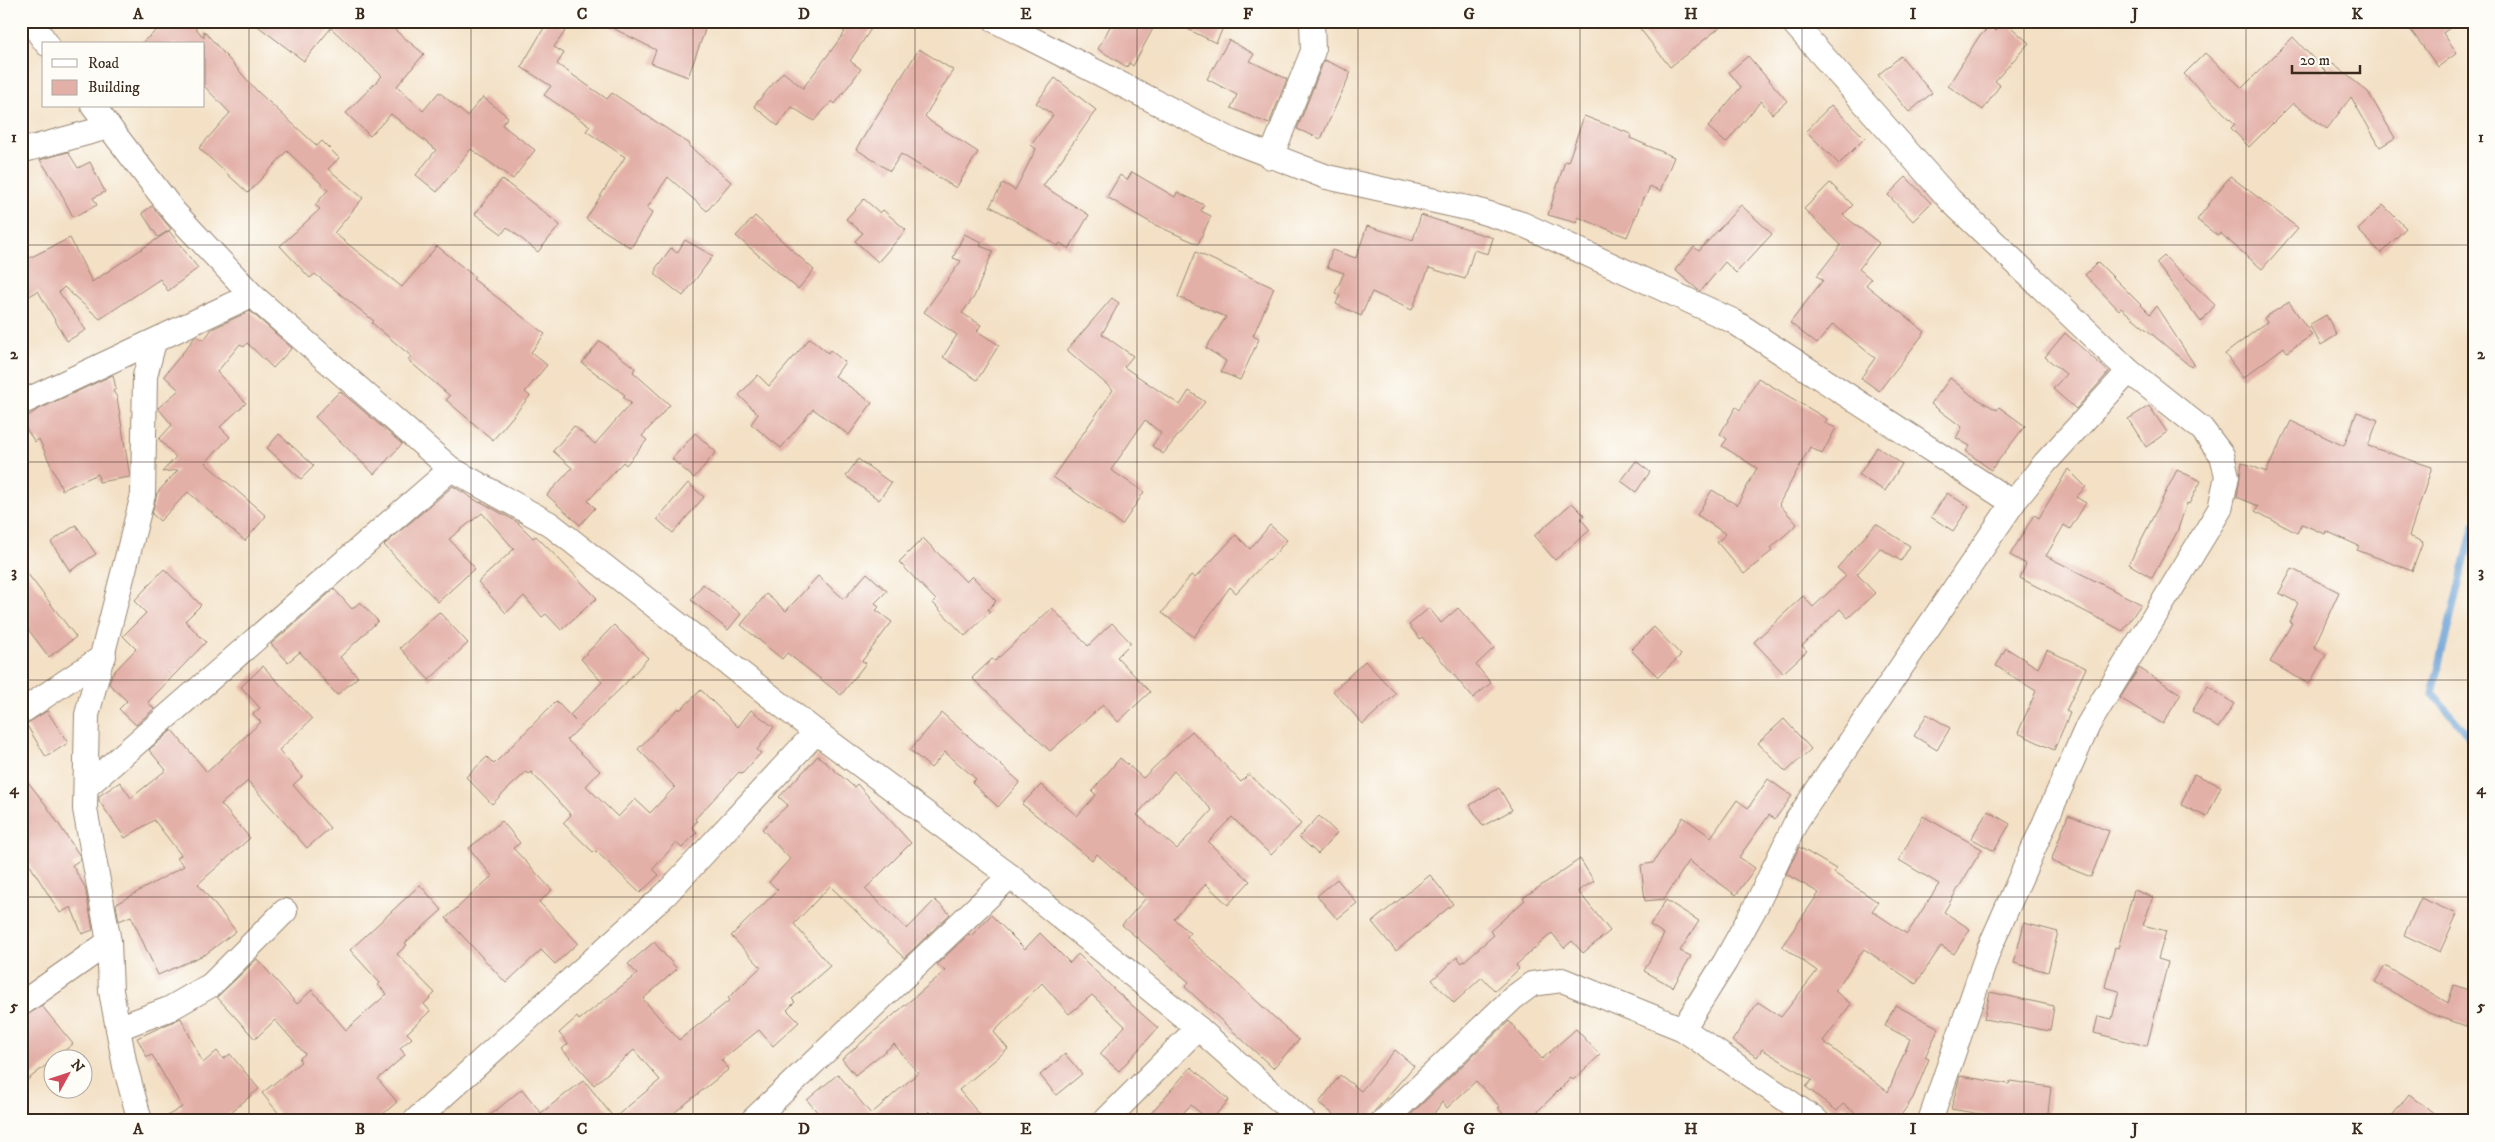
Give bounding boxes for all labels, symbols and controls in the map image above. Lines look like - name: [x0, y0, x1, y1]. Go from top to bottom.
- text: A: [132, 4, 144, 24]
- text: B: [355, 4, 365, 24]
- text: C: [577, 4, 587, 24]
- text: D: [798, 4, 810, 24]
- text: E: [1020, 4, 1032, 24]
- text: F: [1243, 4, 1253, 24]
- text: G: [1463, 4, 1475, 24]
- text: H: [1684, 4, 1698, 24]
- text: I: [1910, 4, 1917, 24]
- text: J: [2130, 4, 2139, 24]
- text: K: [2351, 4, 2363, 24]
- legend: [42, 42, 205, 108]
- scale bar: [2292, 42, 2360, 74]
- text: 20 m: [2300, 51, 2330, 70]
- text: Road: [88, 54, 120, 73]
- text: Building: [88, 78, 140, 97]
- text: 1: [11, 127, 17, 147]
- text: 1: [2478, 127, 2484, 147]
- text: 2: [10, 344, 19, 364]
- text: 2: [2477, 344, 2486, 364]
- text: 3: [11, 562, 17, 582]
- text: 3: [2478, 562, 2484, 582]
- text: 4: [8, 779, 19, 799]
- text: 4: [2475, 779, 2486, 799]
- text: 5: [9, 996, 18, 1016]
- text: 5: [2476, 996, 2485, 1016]
- north arrow: [42, 1050, 92, 1100]
- text: N: [67, 1056, 88, 1077]
- text: A: [132, 1119, 144, 1139]
- text: B: [355, 1119, 365, 1139]
- text: C: [577, 1119, 587, 1139]
- text: D: [798, 1119, 810, 1139]
- text: E: [1020, 1119, 1032, 1139]
- text: F: [1243, 1119, 1253, 1139]
- text: G: [1463, 1119, 1475, 1139]
- text: H: [1684, 1119, 1698, 1139]
- text: I: [1910, 1119, 1917, 1139]
- text: J: [2130, 1119, 2139, 1139]
- text: K: [2351, 1119, 2363, 1139]

